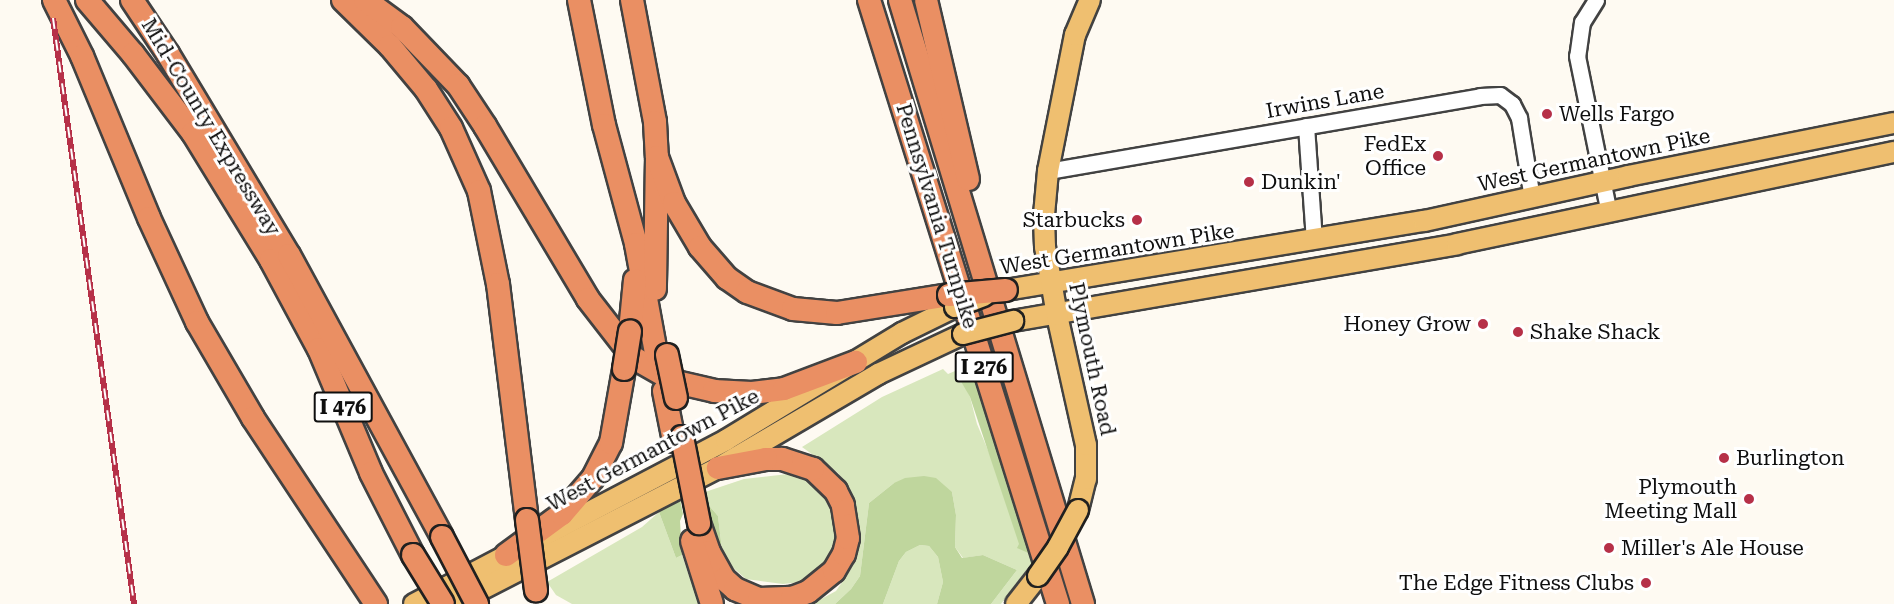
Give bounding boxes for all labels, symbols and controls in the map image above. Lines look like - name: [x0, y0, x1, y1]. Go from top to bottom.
- street label: Mid-County Expressway: [136, 14, 286, 240]
- street label: Irwins Lane: [1264, 78, 1386, 124]
- street label: Pennsylvania Turnpike: [891, 100, 983, 332]
- place label: Wells Fargo: [1559, 101, 1675, 127]
- marker: Wells Fargo: [1540, 107, 1554, 121]
- street label: West Germantown Pike: [1476, 123, 1712, 197]
- place label: FedEx Office: [1364, 131, 1426, 181]
- marker: FedEx Office: [1431, 149, 1445, 163]
- place label: Dunkin': [1261, 169, 1341, 195]
- marker: Dunkin': [1242, 175, 1256, 189]
- place label: Starbucks: [1023, 207, 1125, 233]
- marker: Starbucks: [1130, 213, 1144, 227]
- street label: West Germantown Pike: [998, 218, 1236, 280]
- street label: Plymouth Road: [1063, 280, 1121, 438]
- place label: Honey Grow: [1344, 311, 1471, 337]
- marker: Honey Grow: [1476, 317, 1490, 331]
- place label: Shake Shack: [1530, 319, 1660, 345]
- marker: Shake Shack: [1511, 325, 1525, 339]
- road number: I 276: [954, 350, 1014, 384]
- street label: West Germantown Pike: [543, 383, 763, 517]
- road number: I 476: [313, 390, 373, 424]
- place label: Burlington: [1736, 445, 1845, 471]
- marker: Burlington: [1717, 451, 1731, 465]
- place label: Plymouth Meeting Mall: [1605, 474, 1737, 524]
- marker: Plymouth Meeting Mall: [1742, 492, 1756, 506]
- place label: Miller's Ale House: [1621, 535, 1804, 561]
- marker: Miller's Ale House: [1602, 541, 1616, 555]
- place label: The Edge Fitness Clubs: [1399, 570, 1634, 596]
- marker: The Edge Fitness Clubs: [1639, 576, 1653, 590]

